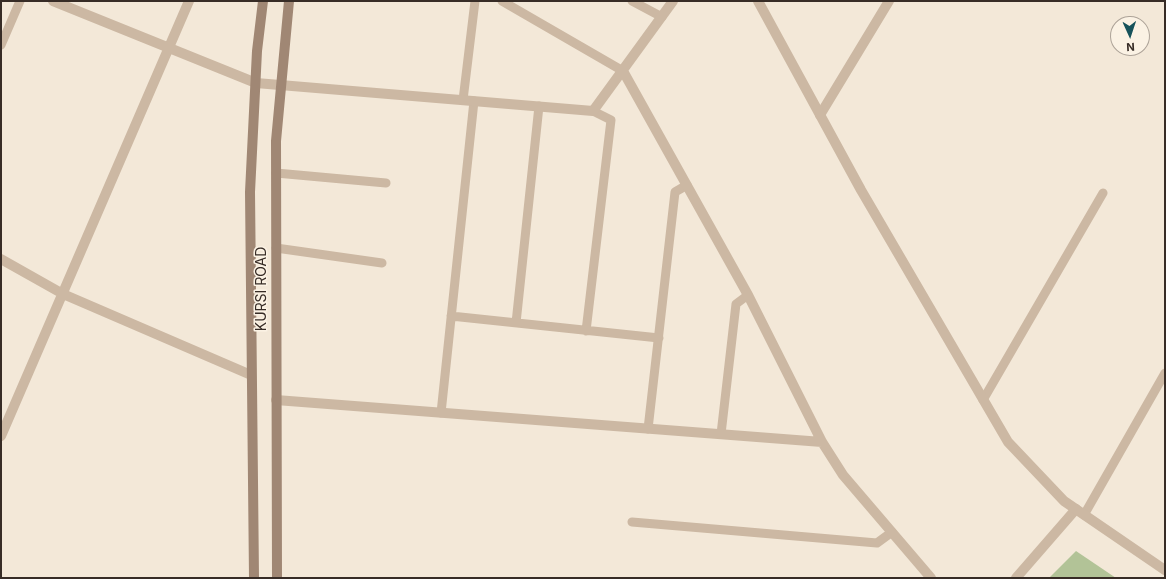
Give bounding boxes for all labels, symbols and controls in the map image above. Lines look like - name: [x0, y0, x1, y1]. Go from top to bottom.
- north arrow: [1110, 16, 1150, 56]
- text: N: [1126, 40, 1135, 54]
- street label: KURSI ROAD: [254, 247, 270, 331]

